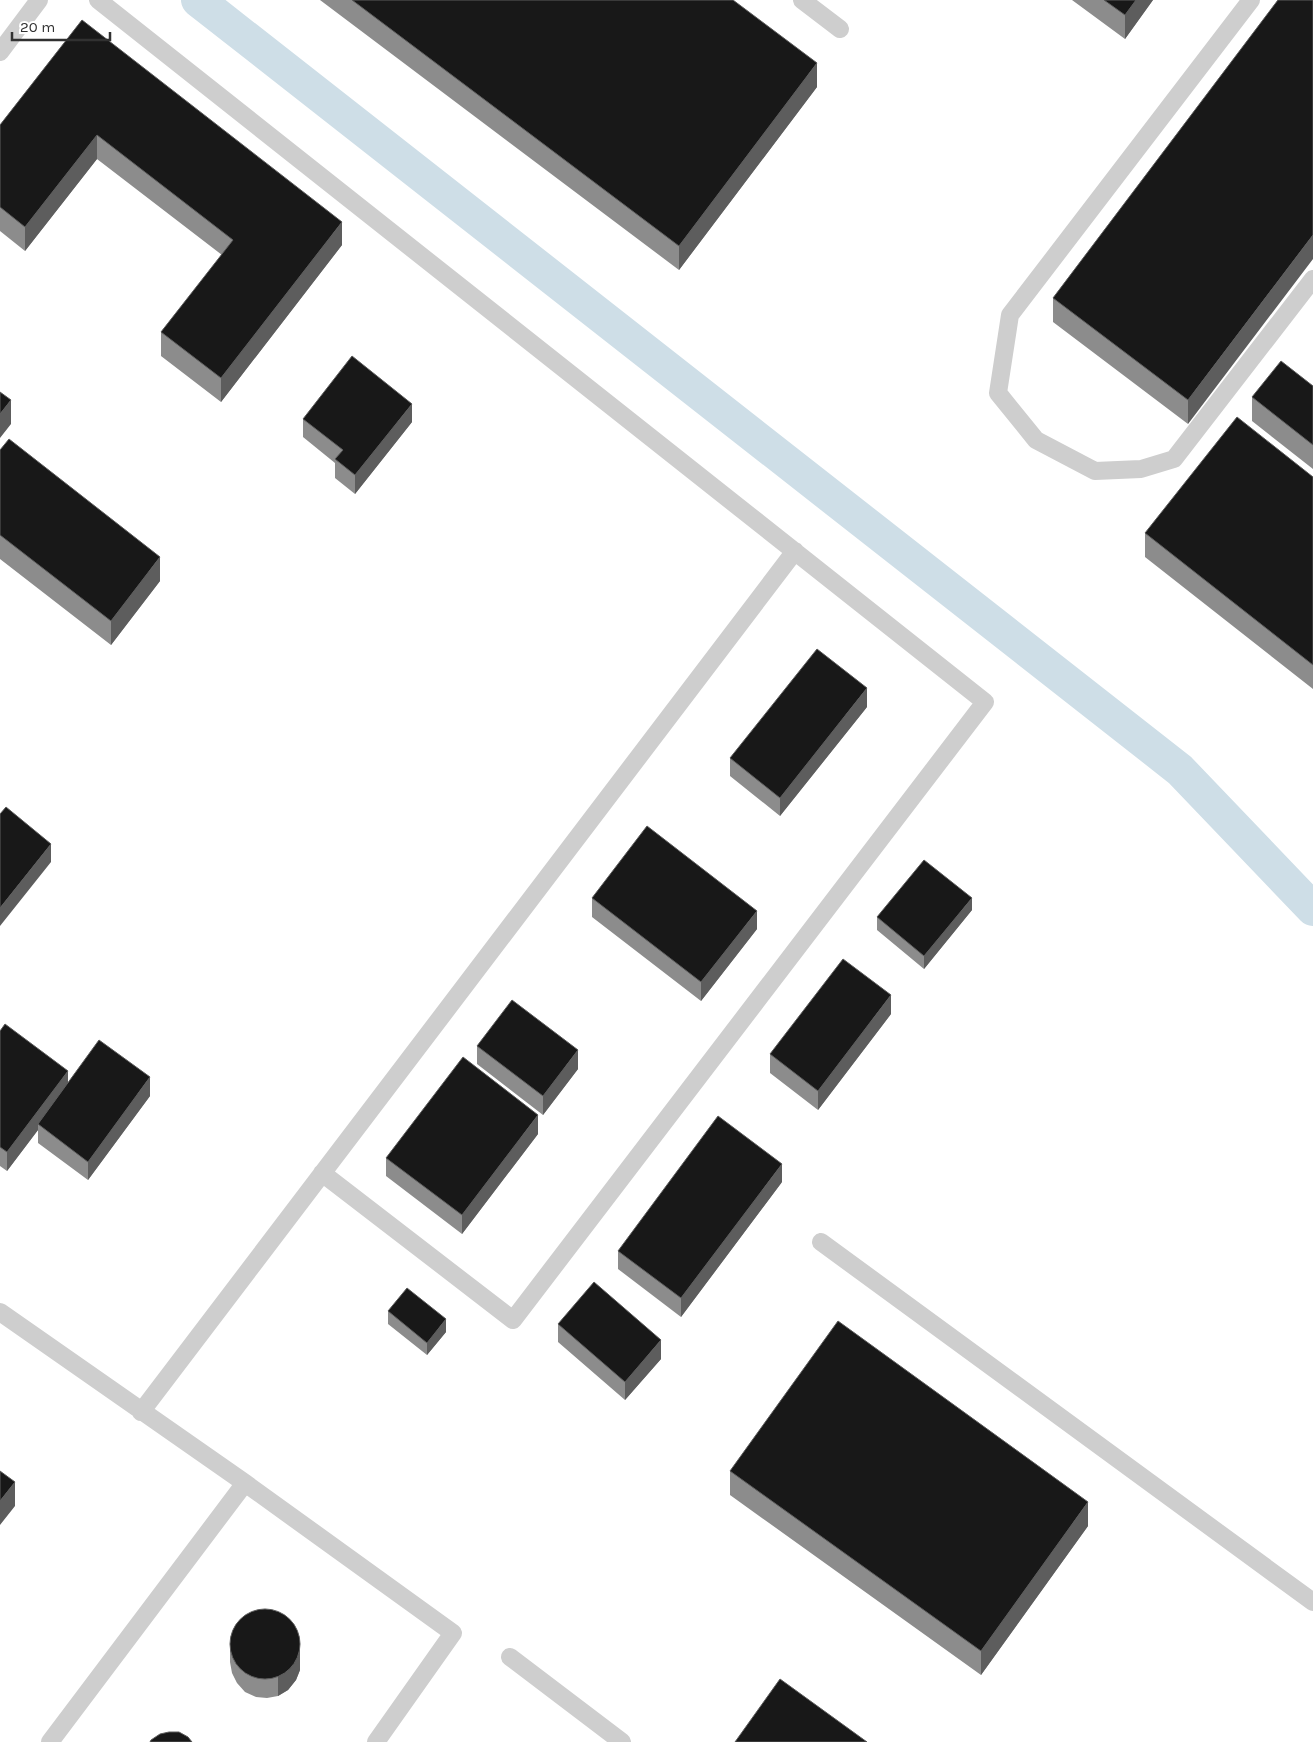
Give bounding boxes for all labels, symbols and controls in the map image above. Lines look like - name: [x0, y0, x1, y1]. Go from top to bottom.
- scale bar: [12, 10, 110, 42]
- text: 20 m: [20, 18, 55, 36]

